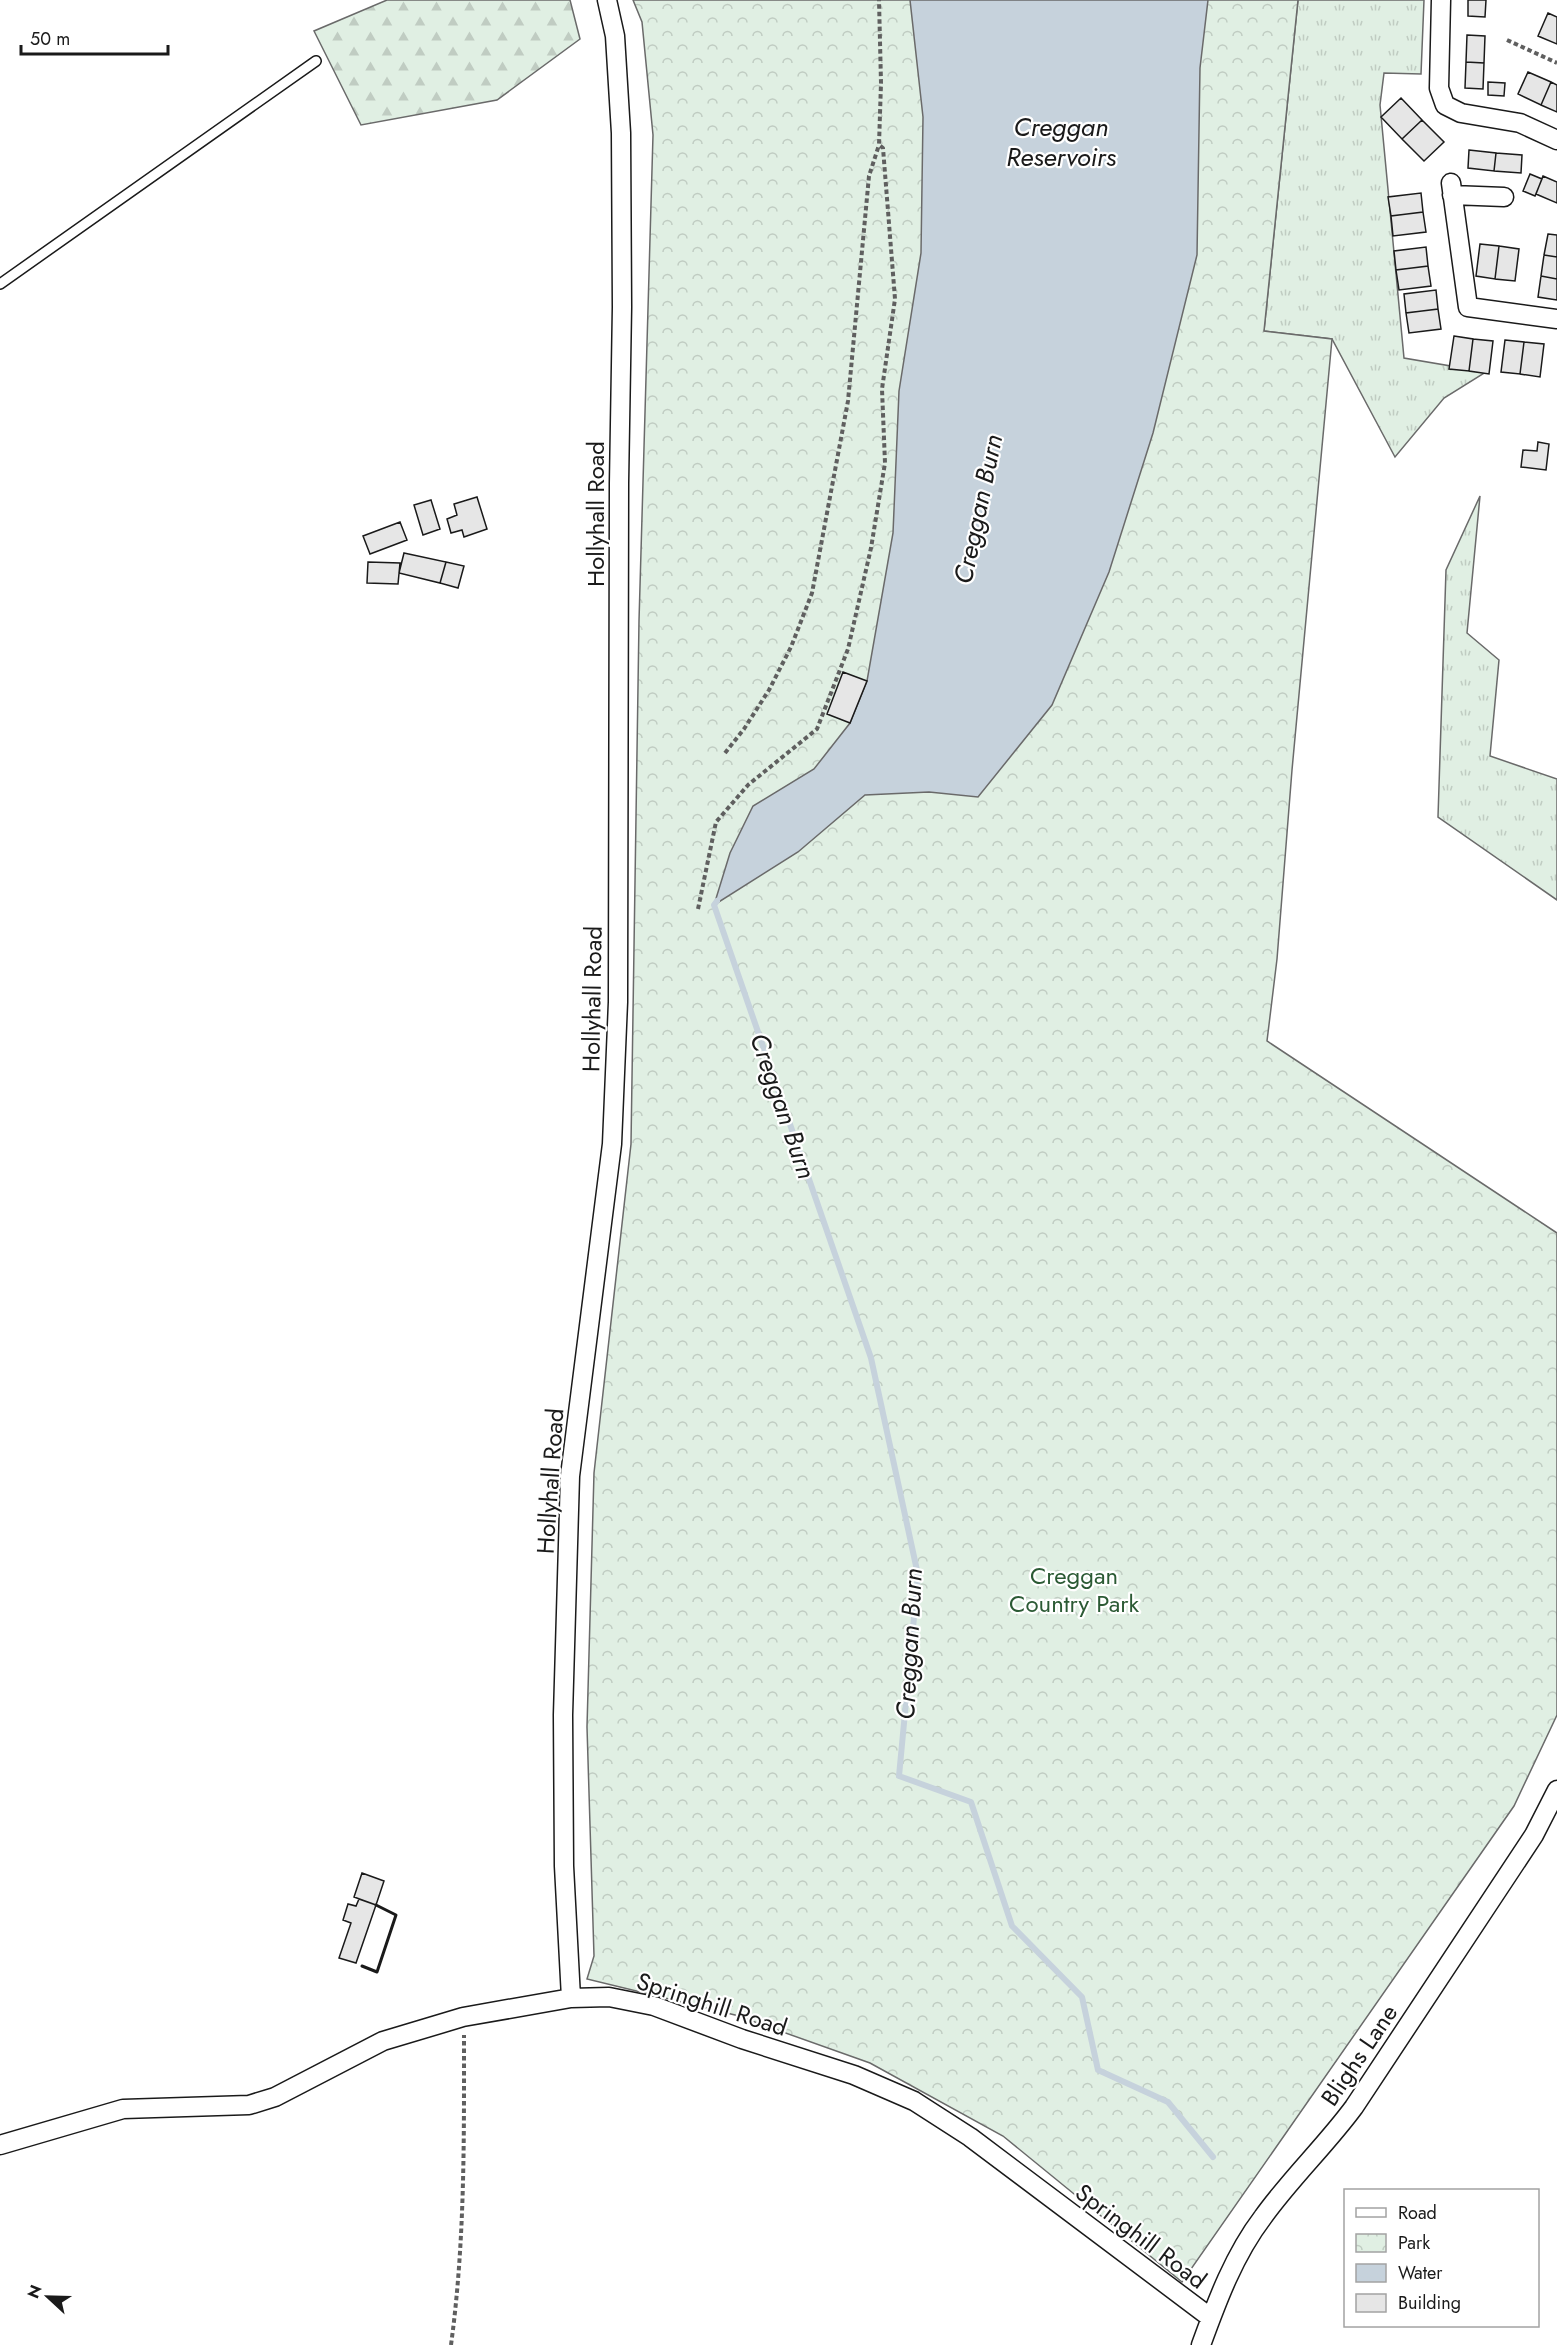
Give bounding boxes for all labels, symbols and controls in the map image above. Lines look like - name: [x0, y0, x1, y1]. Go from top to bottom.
- scale bar: [21, 18, 168, 56]
- text: 50 m: [30, 26, 70, 52]
- water label: Creggan Reservoirs: [1006, 108, 1117, 176]
- water label: Creggan Burn: [944, 431, 1012, 587]
- street label: Hollyhall Road: [578, 441, 613, 587]
- street label: Hollyhall Road: [573, 926, 611, 1072]
- water label: Creggan Burn: [740, 1028, 826, 1184]
- street label: Hollyhall Road: [527, 1407, 573, 1555]
- park label: Creggan Country Park: [1009, 1558, 1139, 1621]
- water label: Creggan Burn: [886, 1567, 932, 1721]
- street label: Springhill Road: [632, 1963, 792, 2045]
- street label: Blighs Lane: [1312, 1997, 1406, 2113]
- street label: Springhill Road: [1068, 2175, 1214, 2297]
- legend: [1344, 2189, 1539, 2327]
- text: Road: [1398, 2200, 1437, 2226]
- text: Park: [1398, 2230, 1430, 2256]
- text: Water: [1398, 2260, 1443, 2286]
- north arrow: [18, 2267, 78, 2327]
- text: N: [22, 2281, 48, 2302]
- text: Building: [1398, 2290, 1461, 2316]

